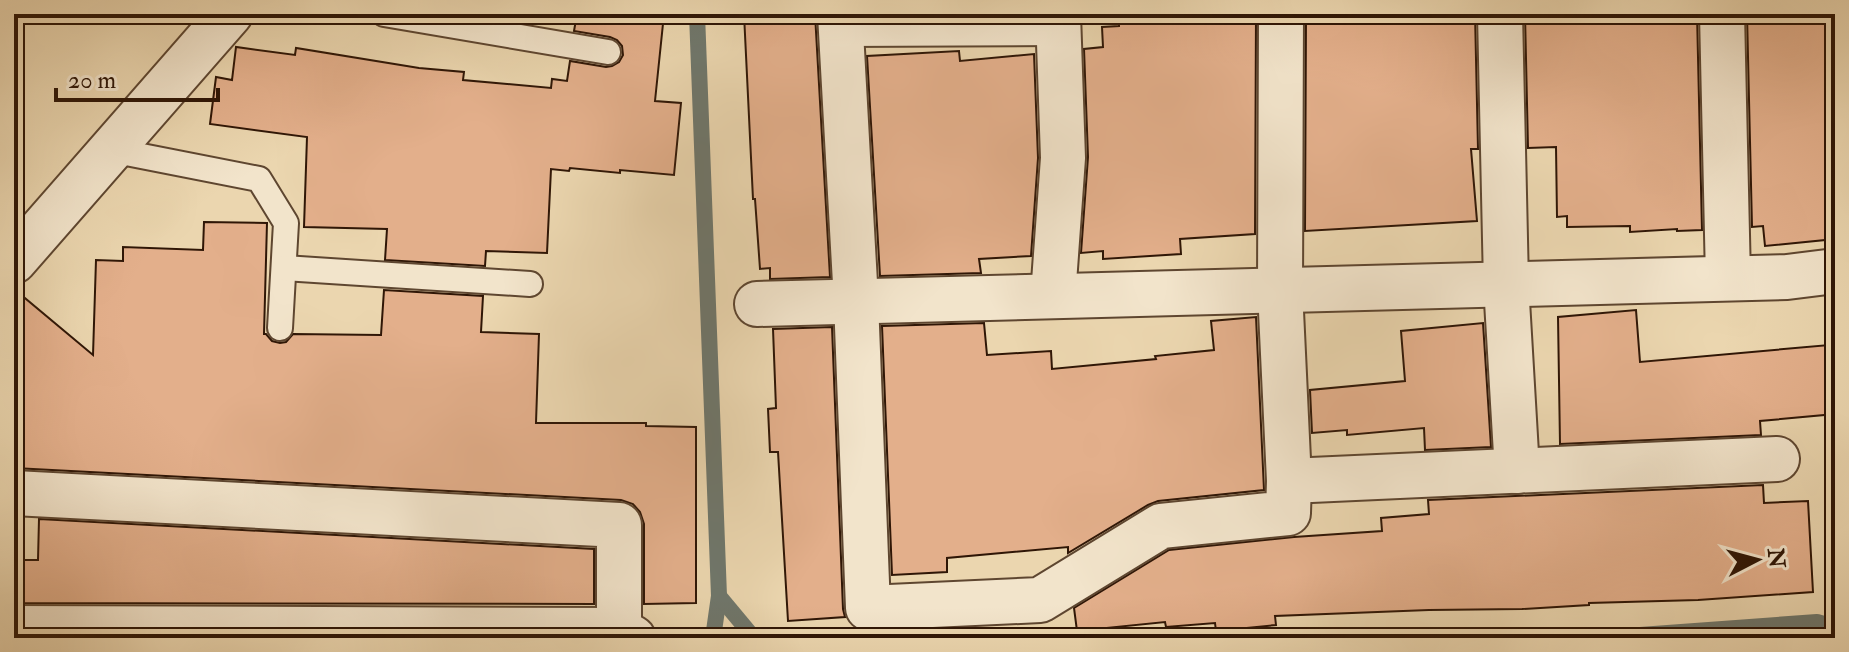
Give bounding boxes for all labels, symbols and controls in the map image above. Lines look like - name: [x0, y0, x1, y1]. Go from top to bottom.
- scale bar: [56, 52, 218, 102]
- text: 20 m: [68, 65, 117, 96]
- north arrow: [1717, 520, 1797, 600]
- text: N: [1761, 546, 1791, 570]

